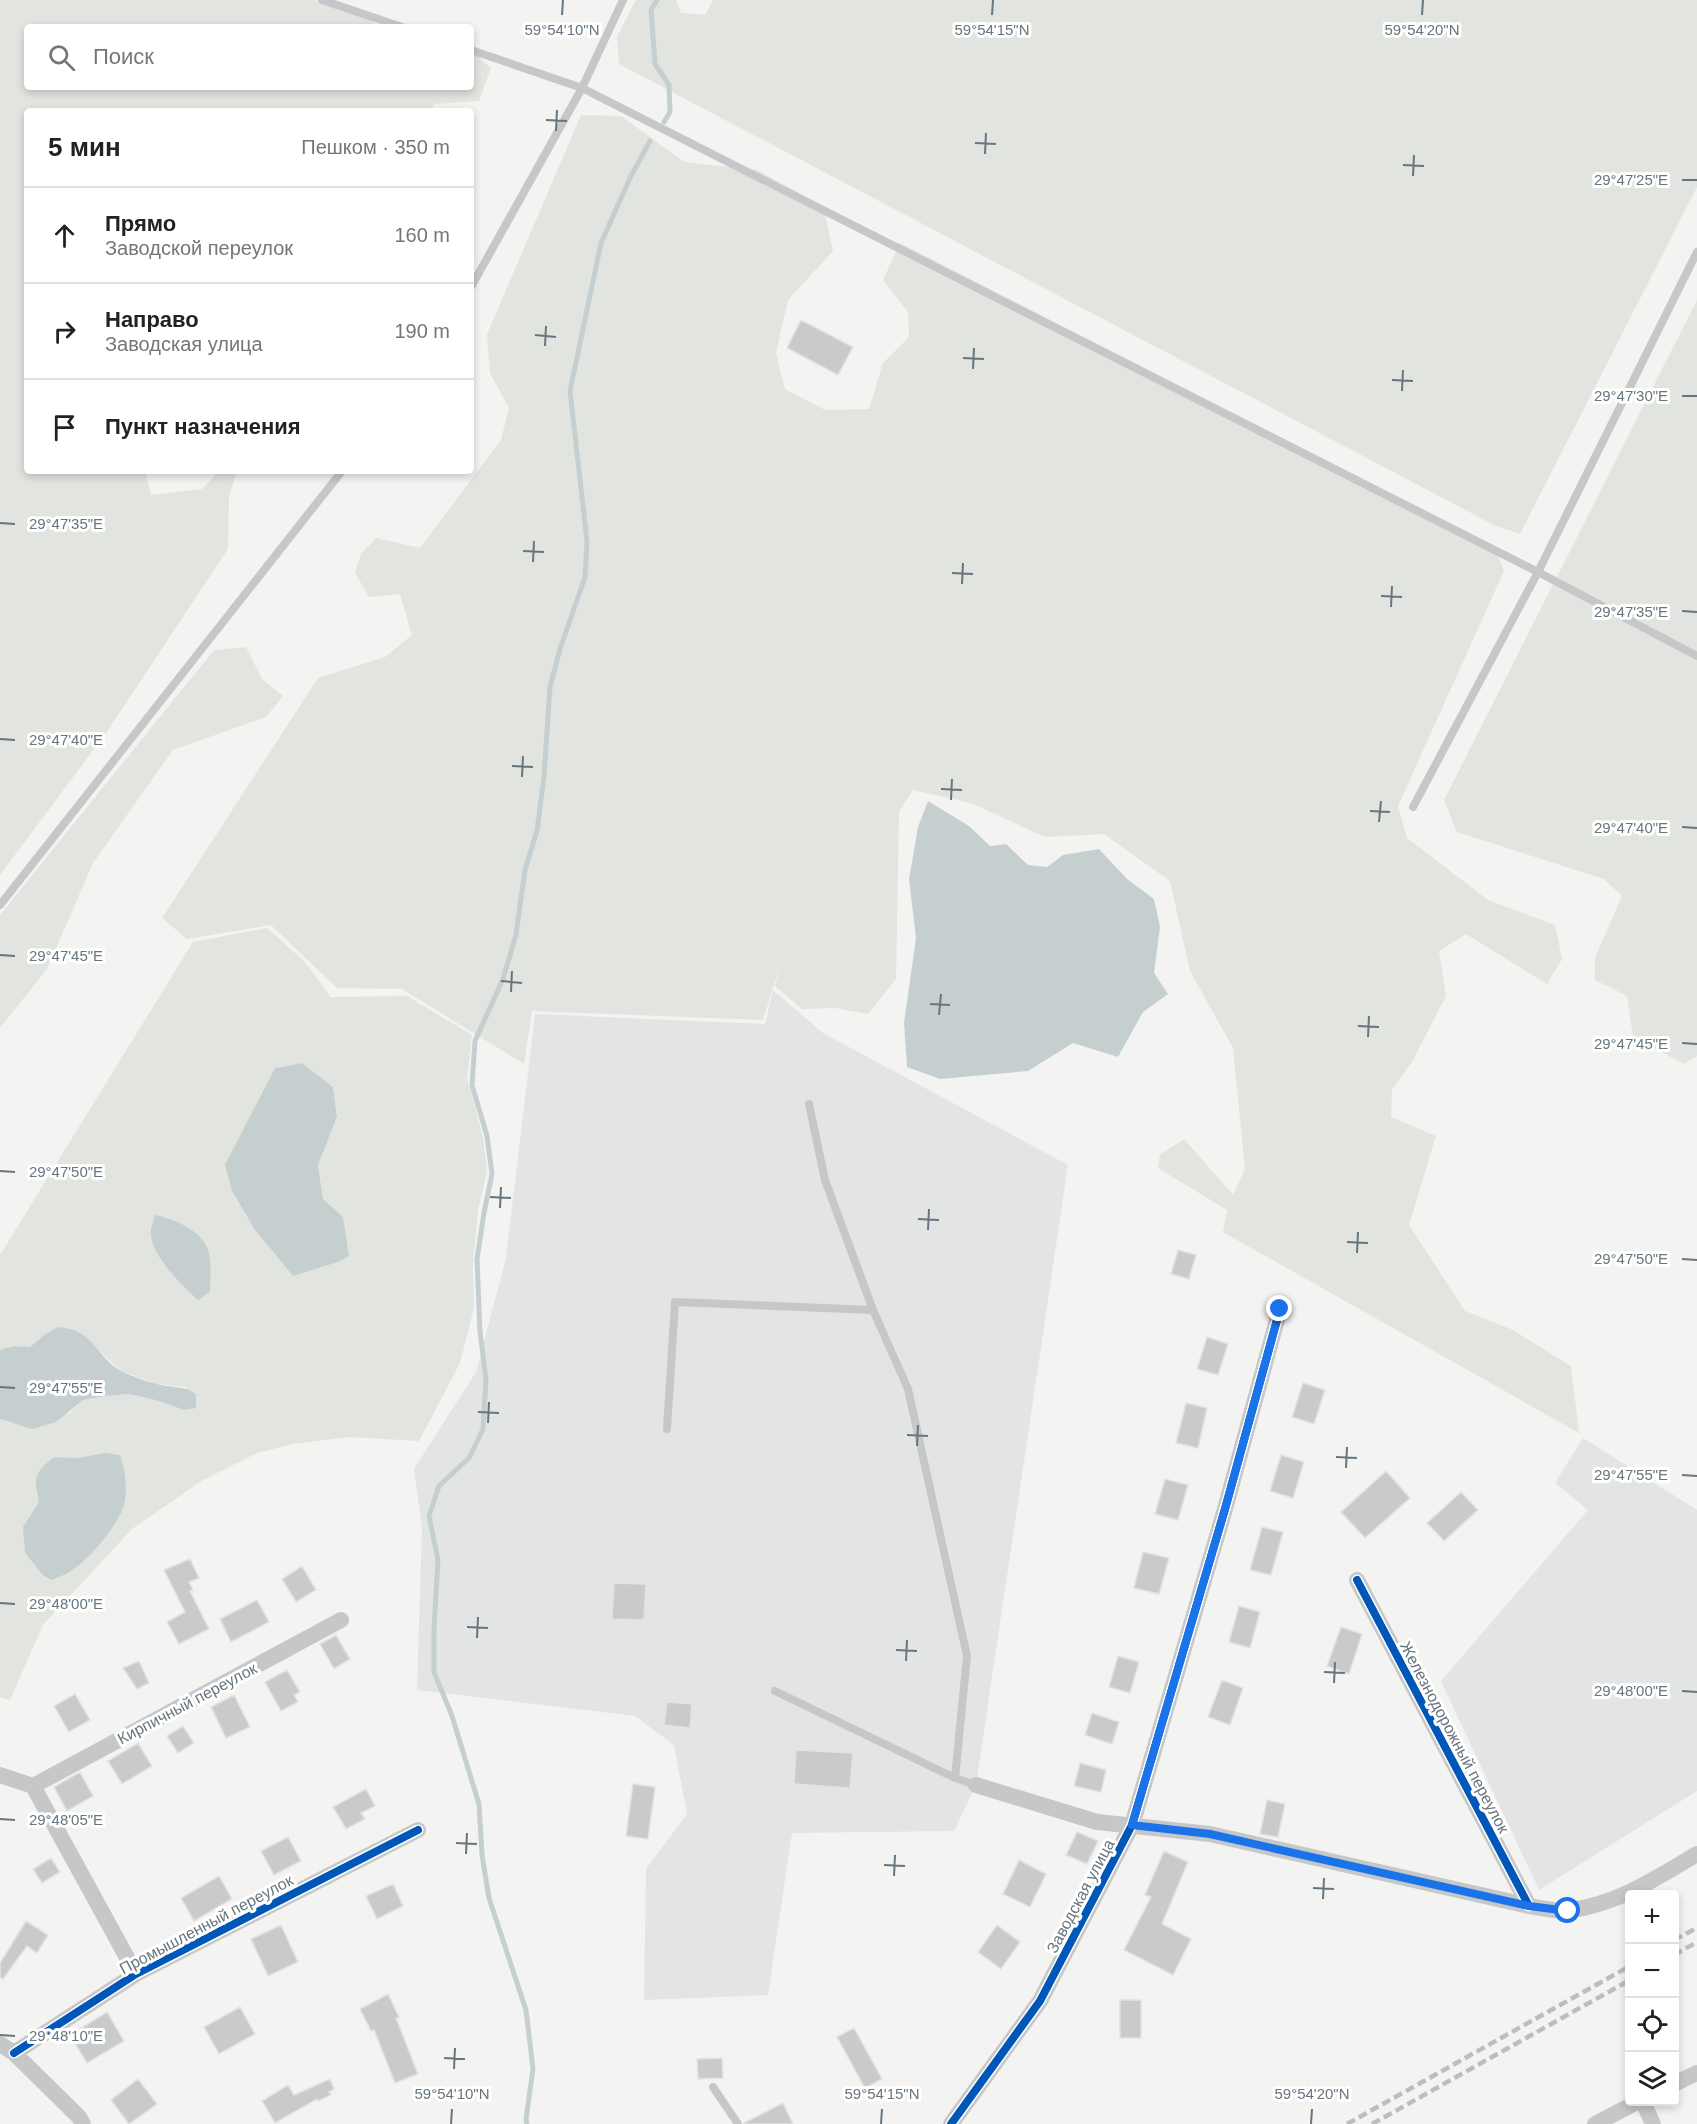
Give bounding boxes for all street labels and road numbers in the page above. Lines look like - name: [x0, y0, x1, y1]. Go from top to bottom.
- street label: Железнодорожный переулок: [1397, 1639, 1513, 1837]
- street label: Кирпичный переулок: [115, 1659, 261, 1747]
- street label: Заводская улица: [1043, 1836, 1118, 1956]
- street label: Промышленный переулок: [117, 1871, 297, 1977]

